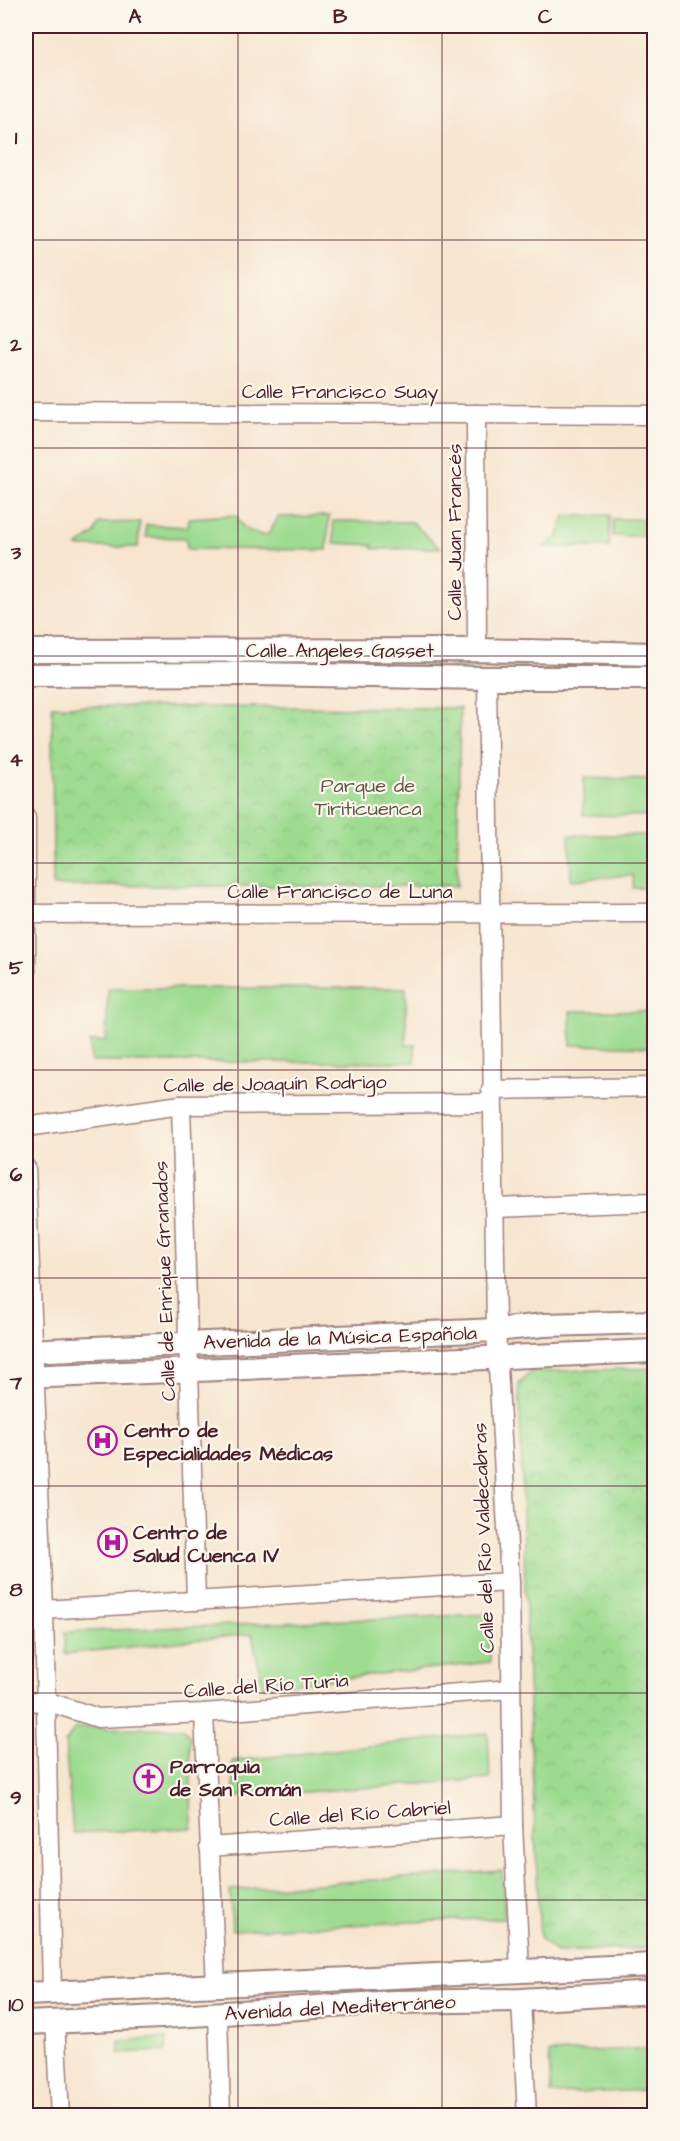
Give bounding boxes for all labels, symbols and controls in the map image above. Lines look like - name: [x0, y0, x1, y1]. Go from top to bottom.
- text: A: [129, 3, 142, 31]
- text: B: [333, 3, 348, 31]
- text: C: [538, 3, 553, 31]
- text: 1: [15, 124, 18, 152]
- text: 2: [9, 331, 22, 359]
- street label: Calle Francisco Suay: [242, 378, 438, 407]
- street label: Calle Juan Francés: [441, 444, 469, 620]
- text: 3: [10, 539, 22, 567]
- street label: Calle Angeles Gasset: [246, 637, 434, 666]
- text: 4: [9, 746, 23, 774]
- park label: Parque de Tiriticuenca: [314, 772, 422, 823]
- street label: Calle Francisco de Luna: [227, 878, 453, 906]
- text: 5: [9, 954, 24, 982]
- street label: Calle de Joaquín Rodrigo: [163, 1068, 387, 1101]
- street label: Calle de Enrique Granados: [147, 1160, 183, 1402]
- text: 6: [10, 1161, 23, 1189]
- street label: Avenida de la Música Española: [203, 1319, 478, 1357]
- text: 7: [9, 1369, 23, 1397]
- place label: Centro de Especialidades Médicas: [124, 1417, 333, 1468]
- street label: Calle del Río Valdecabras: [466, 1422, 502, 1654]
- hospital icon: Centro de Especialidades Médicas: [87, 1425, 119, 1457]
- place label: Centro de Salud Cuenca IV: [132, 1519, 280, 1570]
- hospital icon: Centro de Salud Cuenca IV: [96, 1527, 128, 1559]
- text: 8: [10, 1576, 23, 1604]
- street label: Calle del Río Turia: [183, 1666, 349, 1706]
- place label: Parroquia de San Román: [169, 1753, 301, 1804]
- church icon: Parroquia de San Román: [133, 1762, 165, 1794]
- text: 9: [10, 1784, 22, 1812]
- street label: Calle del Río Cabriel: [268, 1794, 452, 1834]
- street label: Avenida del Mediterráneo: [224, 1988, 456, 2028]
- text: 10: [8, 1991, 24, 2019]

